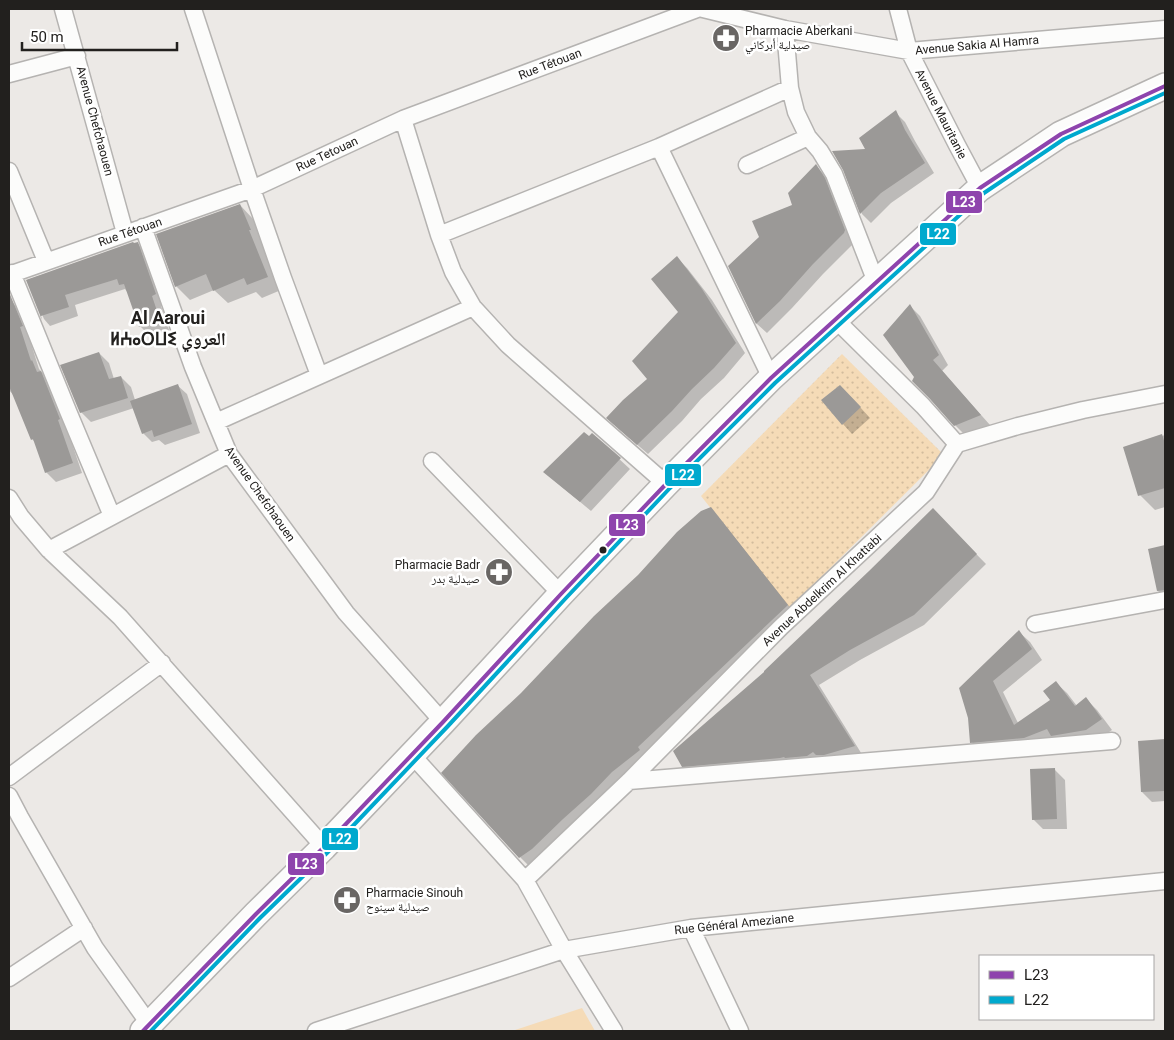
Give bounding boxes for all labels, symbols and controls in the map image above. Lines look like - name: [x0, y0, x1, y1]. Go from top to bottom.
- scale bar: [22, 20, 178, 52]
- pharmacy icon: Pharmacie Aberkani صيدلية أبركاني: [711, 23, 741, 53]
- place label: Pharmacie Aberkani صيدلية أبركاني: [745, 24, 853, 55]
- text: 50 m: [30, 28, 64, 46]
- street label: Avenue Sakia Al Hamra: [915, 33, 1039, 57]
- street label: Rue Tétouan: [516, 46, 584, 82]
- street label: Avenue Chefchaouen: [74, 65, 116, 177]
- street label: Avenue Mauritanie: [912, 67, 970, 161]
- street label: Rue Tetouan: [294, 134, 360, 174]
- line badge: L23: [945, 190, 983, 214]
- text: L23: [952, 194, 976, 210]
- street label: Rue Tétouan: [96, 215, 164, 249]
- line badge: L22: [919, 222, 957, 246]
- text: L22: [926, 226, 950, 242]
- district label: Al Aaroui ⵍⵄⴰⵔⵡⵉ العروي: [110, 307, 226, 353]
- street label: Avenue Chefchaouen: [222, 444, 298, 544]
- line badge: L22: [664, 463, 702, 487]
- text: L22: [671, 467, 695, 483]
- line badge: L23: [608, 513, 646, 537]
- text: L23: [615, 517, 639, 533]
- street label: Avenue Abdelkrim Al Khattabi: [760, 531, 885, 649]
- unlabelled marker: [598, 545, 608, 555]
- pharmacy icon: Pharmacie Badr صيدلية بدر: [484, 557, 514, 587]
- place label: Pharmacie Badr صيدلية بدر: [395, 558, 480, 586]
- line badge: L22: [321, 827, 359, 851]
- text: L22: [328, 831, 352, 847]
- line badge: L23: [287, 852, 325, 876]
- text: L23: [294, 856, 318, 872]
- pharmacy icon: Pharmacie Sinouh صيدلية سينوح: [332, 885, 362, 915]
- place label: Pharmacie Sinouh صيدلية سينوح: [366, 886, 463, 914]
- street label: Rue Général Ameziane: [673, 911, 795, 937]
- legend: [979, 955, 1154, 1020]
- text: L23: [1024, 966, 1049, 984]
- text: L22: [1024, 991, 1049, 1009]

